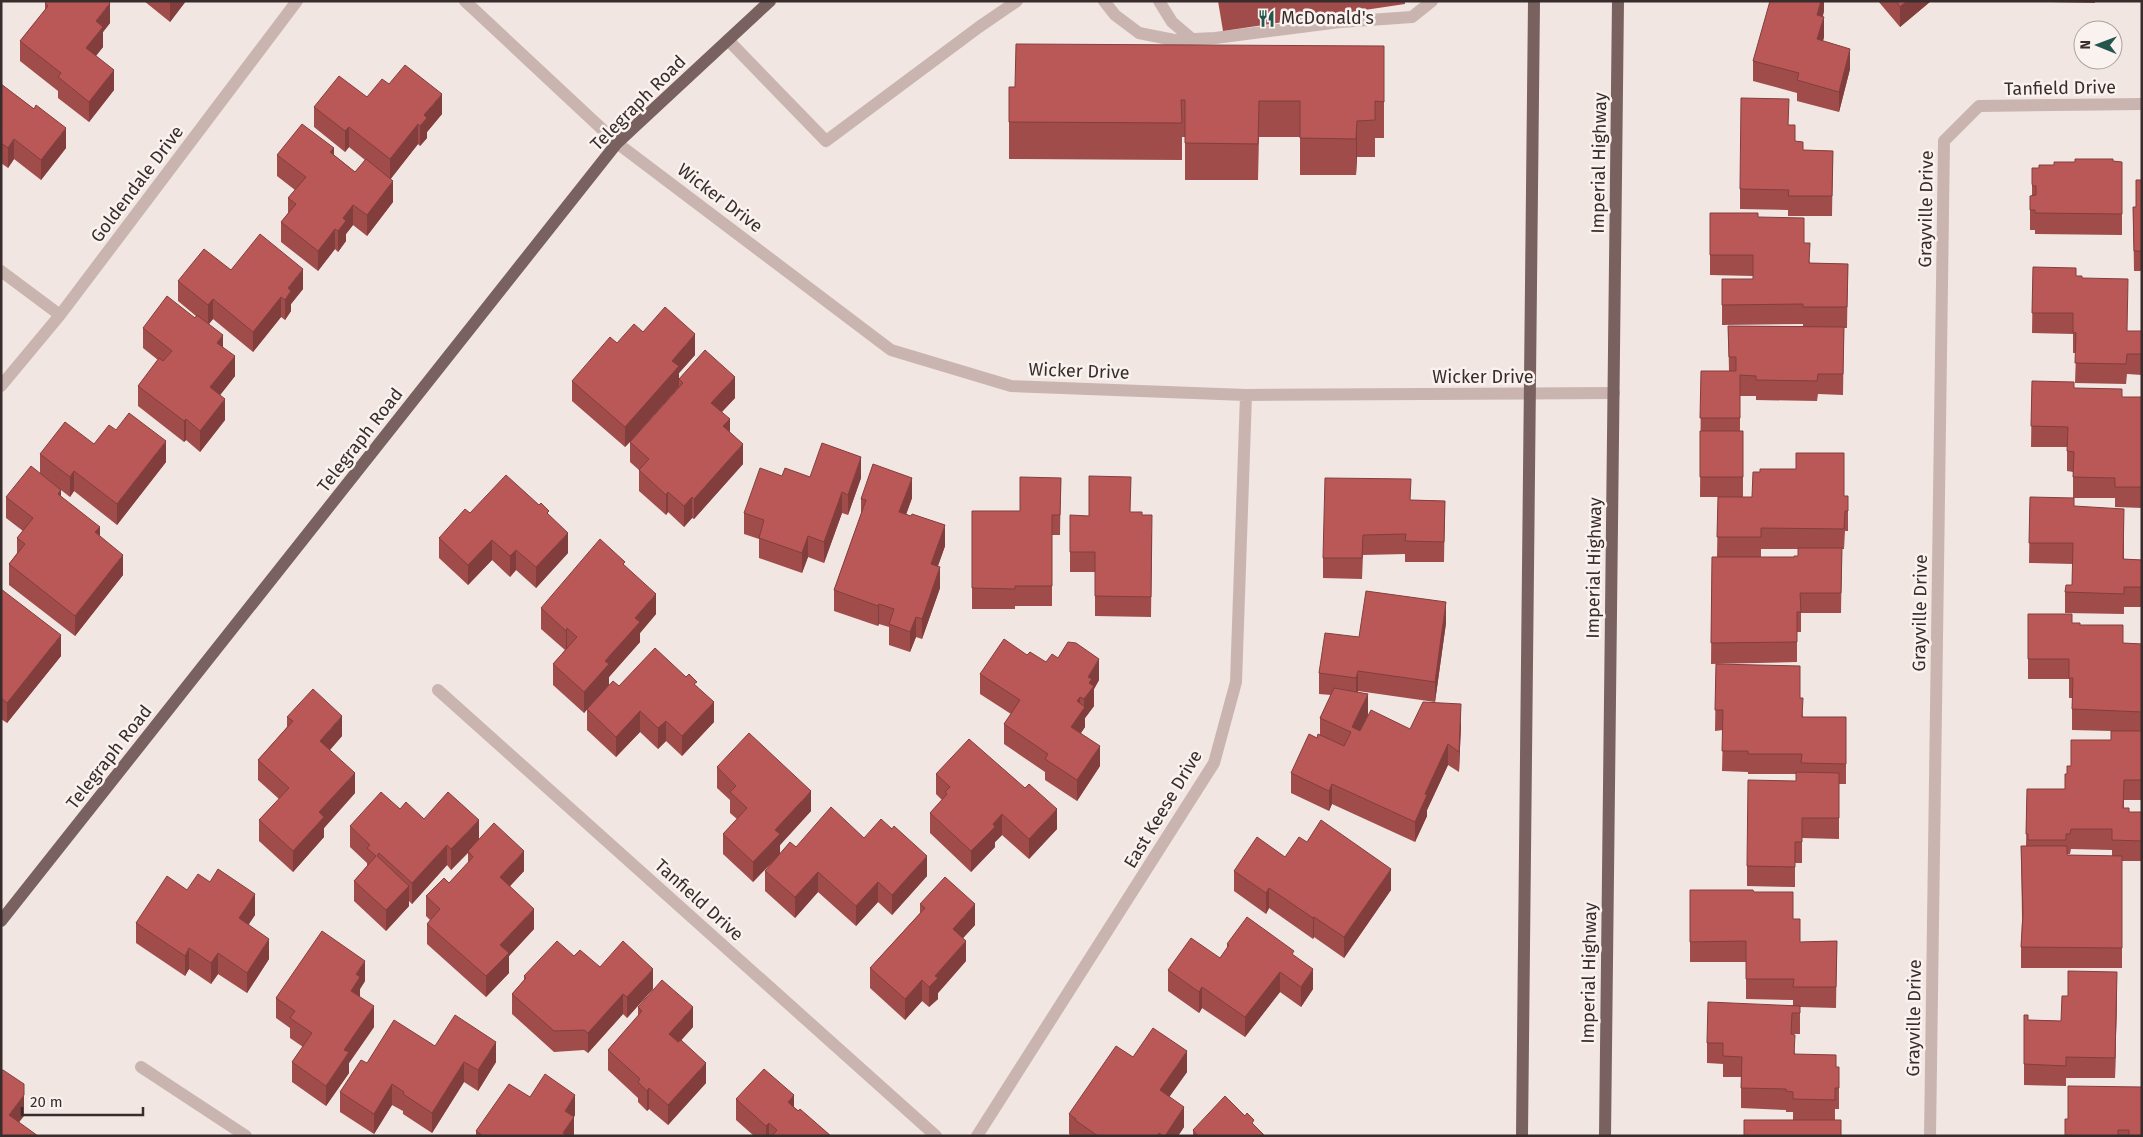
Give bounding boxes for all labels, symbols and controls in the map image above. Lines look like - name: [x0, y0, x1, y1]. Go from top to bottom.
- place label: McDonald's: [1281, 7, 1374, 29]
- restaurant icon: McDonald's: [1257, 8, 1277, 28]
- north arrow: [2073, 20, 2123, 70]
- text: N: [2077, 40, 2094, 50]
- street label: Telegraph Road: [586, 51, 690, 155]
- street label: Tanfield Drive: [2004, 76, 2116, 100]
- street label: Imperial Highway: [1587, 92, 1611, 234]
- street label: Goldendale Drive: [86, 121, 188, 247]
- street label: Grayville Drive: [1914, 150, 1938, 268]
- street label: Wicker Drive: [673, 159, 767, 237]
- street label: Wicker Drive: [1028, 358, 1130, 384]
- street label: Wicker Drive: [1432, 366, 1534, 388]
- street label: Telegraph Road: [313, 384, 407, 496]
- street label: Imperial Highway: [1582, 497, 1606, 639]
- street label: Grayville Drive: [1908, 554, 1932, 672]
- street label: Telegraph Road: [62, 701, 156, 813]
- street label: East Keese Drive: [1119, 746, 1207, 872]
- street label: Tanfield Drive: [650, 854, 748, 946]
- street label: Imperial Highway: [1577, 902, 1601, 1044]
- street label: Grayville Drive: [1902, 959, 1926, 1077]
- scale bar: [22, 1084, 144, 1116]
- text: 20 m: [30, 1093, 63, 1111]

